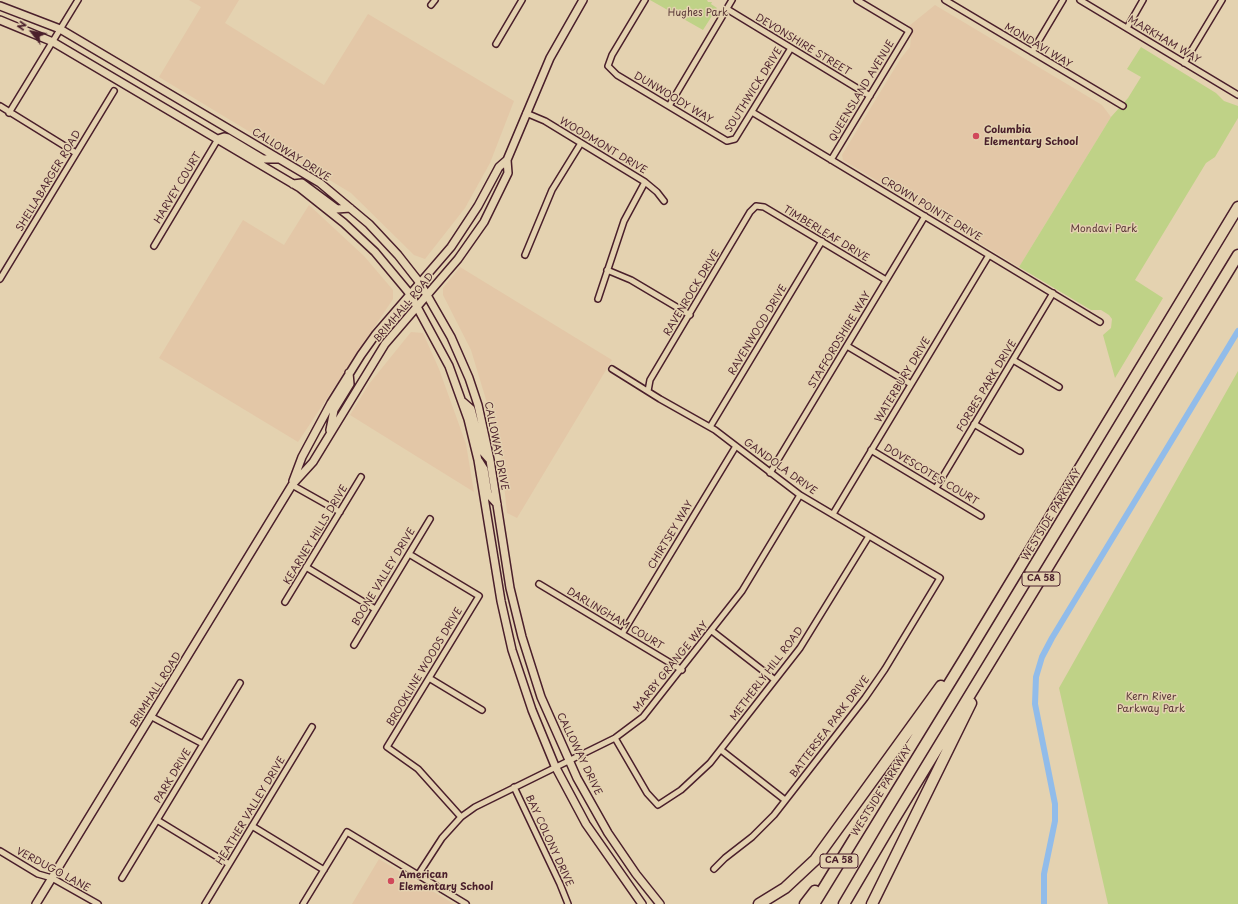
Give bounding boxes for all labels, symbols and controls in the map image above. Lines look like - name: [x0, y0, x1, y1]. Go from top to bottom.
- park label: Hughes Park: [668, 7, 728, 19]
- north arrow: [12, 12, 52, 52]
- street label: DEVONSHIRE STREET: [753, 12, 853, 78]
- street label: MARKHAM WAY: [1126, 14, 1202, 66]
- text: N: [12, 17, 31, 34]
- street label: MONDAVI WAY: [1002, 21, 1074, 71]
- street label: QUEENSLAND AVENUE: [827, 38, 897, 144]
- street label: SOUTHWICK DRIVE: [723, 45, 785, 135]
- street label: DUNWOODY WAY: [631, 70, 715, 126]
- street label: WOODMONT DRIVE: [557, 115, 649, 177]
- place label: Columbia Elementary School: [984, 124, 1078, 148]
- street label: CALLOWAY DRIVE: [250, 126, 332, 184]
- street label: SHELLABARGER ROAD: [14, 128, 84, 234]
- marker: Columbia Elementary School: [971, 131, 981, 141]
- street label: HARVEY COURT: [152, 150, 204, 226]
- street label: CROWN POINTE DRIVE: [878, 174, 984, 244]
- street label: TIMBERLEAF DRIVE: [781, 204, 871, 264]
- park label: Mondavi Park: [1071, 223, 1137, 235]
- street label: RAVENROCK DRIVE: [662, 248, 722, 338]
- street label: BRIMHALL ROAD: [371, 271, 437, 345]
- street label: RAVENWOOD DRIVE: [726, 282, 790, 378]
- street label: STAFFORDSHIRE WAY: [806, 289, 874, 391]
- street label: WATERBURY DRIVE: [873, 335, 933, 425]
- street label: FORBES PARK DRIVE: [955, 338, 1019, 434]
- street label: CALLOWAY DRIVE: [481, 401, 511, 491]
- street label: GANDOLA DRIVE: [741, 436, 819, 498]
- street label: DOVESCOTES COURT: [882, 442, 980, 508]
- street label: WESTSIDE PARKWAY: [1020, 467, 1084, 563]
- street label: KEARNEY HILLS DRIVE: [281, 483, 351, 587]
- street label: CHIRTSEY WAY: [646, 499, 696, 571]
- street label: BOONE VALLEY DRIVE: [350, 526, 418, 628]
- road number: CA 58: [1022, 572, 1060, 586]
- street label: DARLINGHAM COURT: [565, 585, 665, 653]
- street label: BROOKLINE WOODS DRIVE: [385, 606, 465, 728]
- street label: MARBY GRANGE WAY: [631, 619, 711, 715]
- street label: METHERLY HILL ROAD: [728, 625, 806, 723]
- street label: BRIMHALL ROAD: [128, 650, 184, 730]
- street label: BATTERSEA PARK DRIVE: [788, 674, 872, 780]
- park label: Kern River Parkway Park: [1117, 691, 1185, 714]
- street label: CALLOWAY DRIVE: [554, 711, 604, 797]
- street label: WESTSIDE PARKWAY: [849, 743, 915, 839]
- street label: PARK DRIVE: [152, 747, 194, 805]
- street label: HEATHER VALLEY DRIVE: [214, 755, 288, 867]
- street label: BAY COLONY DRIVE: [523, 793, 575, 889]
- street label: VERDUGO LANE: [14, 845, 92, 895]
- road number: CA 58: [820, 854, 858, 868]
- place label: American Elementary School: [399, 869, 493, 892]
- marker: American Elementary School: [386, 876, 396, 886]

